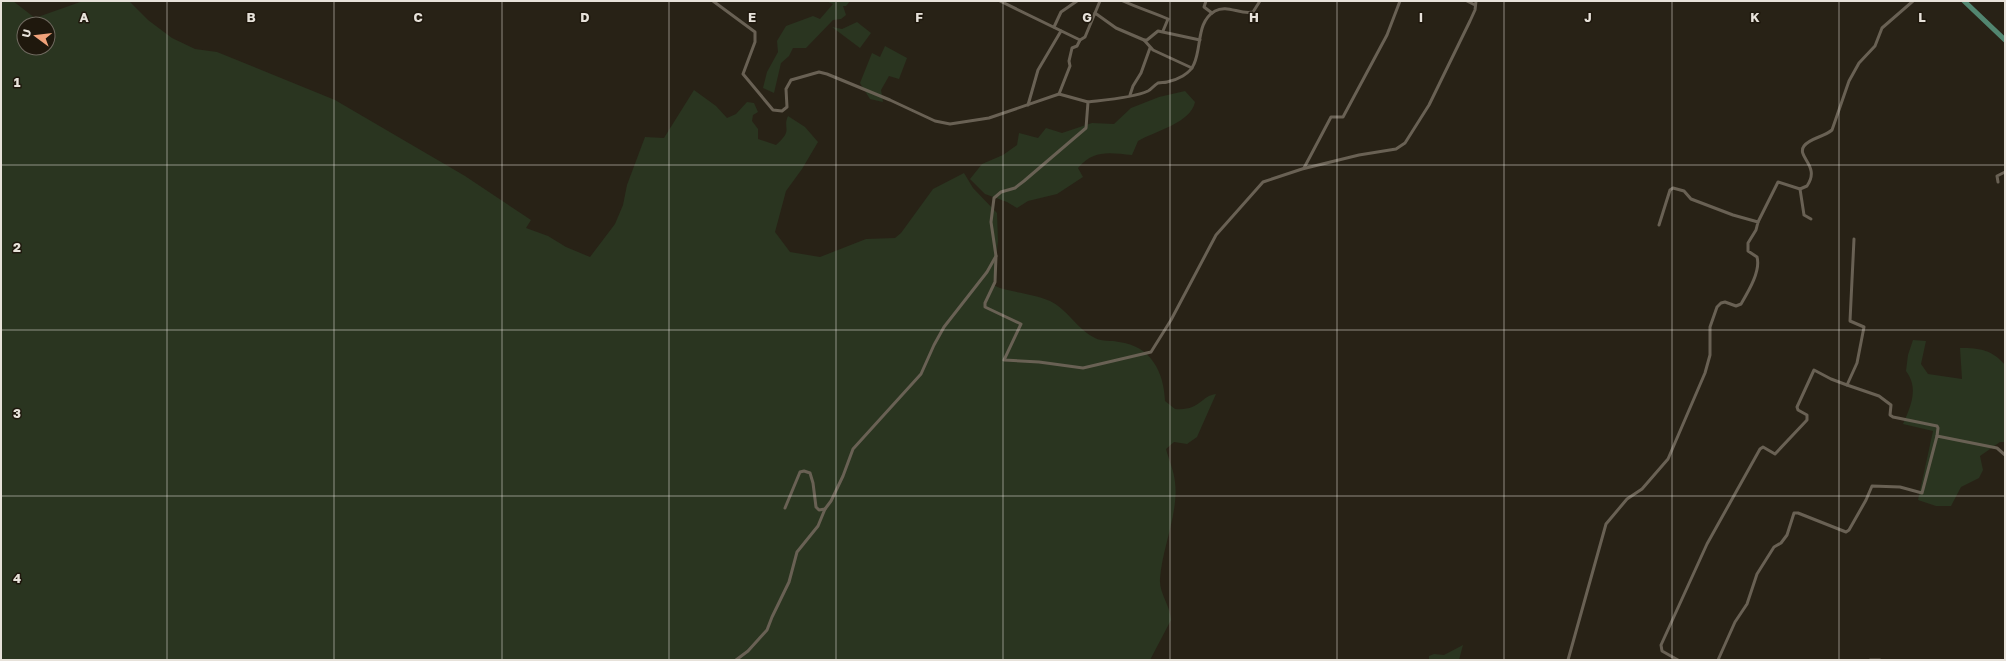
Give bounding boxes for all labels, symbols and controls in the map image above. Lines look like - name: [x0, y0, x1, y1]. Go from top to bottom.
- text: A: [79, 9, 89, 25]
- text: B: [246, 9, 256, 25]
- text: C: [413, 9, 423, 25]
- text: D: [580, 9, 590, 25]
- text: E: [748, 9, 756, 25]
- text: F: [915, 9, 923, 25]
- text: G: [1082, 9, 1092, 25]
- text: H: [1249, 9, 1259, 25]
- text: I: [1419, 9, 1423, 25]
- text: J: [1584, 9, 1592, 25]
- text: K: [1750, 9, 1760, 25]
- text: L: [1918, 9, 1926, 25]
- north arrow: [16, 16, 56, 56]
- text: U: [19, 28, 33, 39]
- text: 1: [14, 74, 21, 90]
- text: 2: [13, 239, 21, 255]
- text: 3: [13, 405, 21, 421]
- text: 4: [13, 570, 21, 586]

